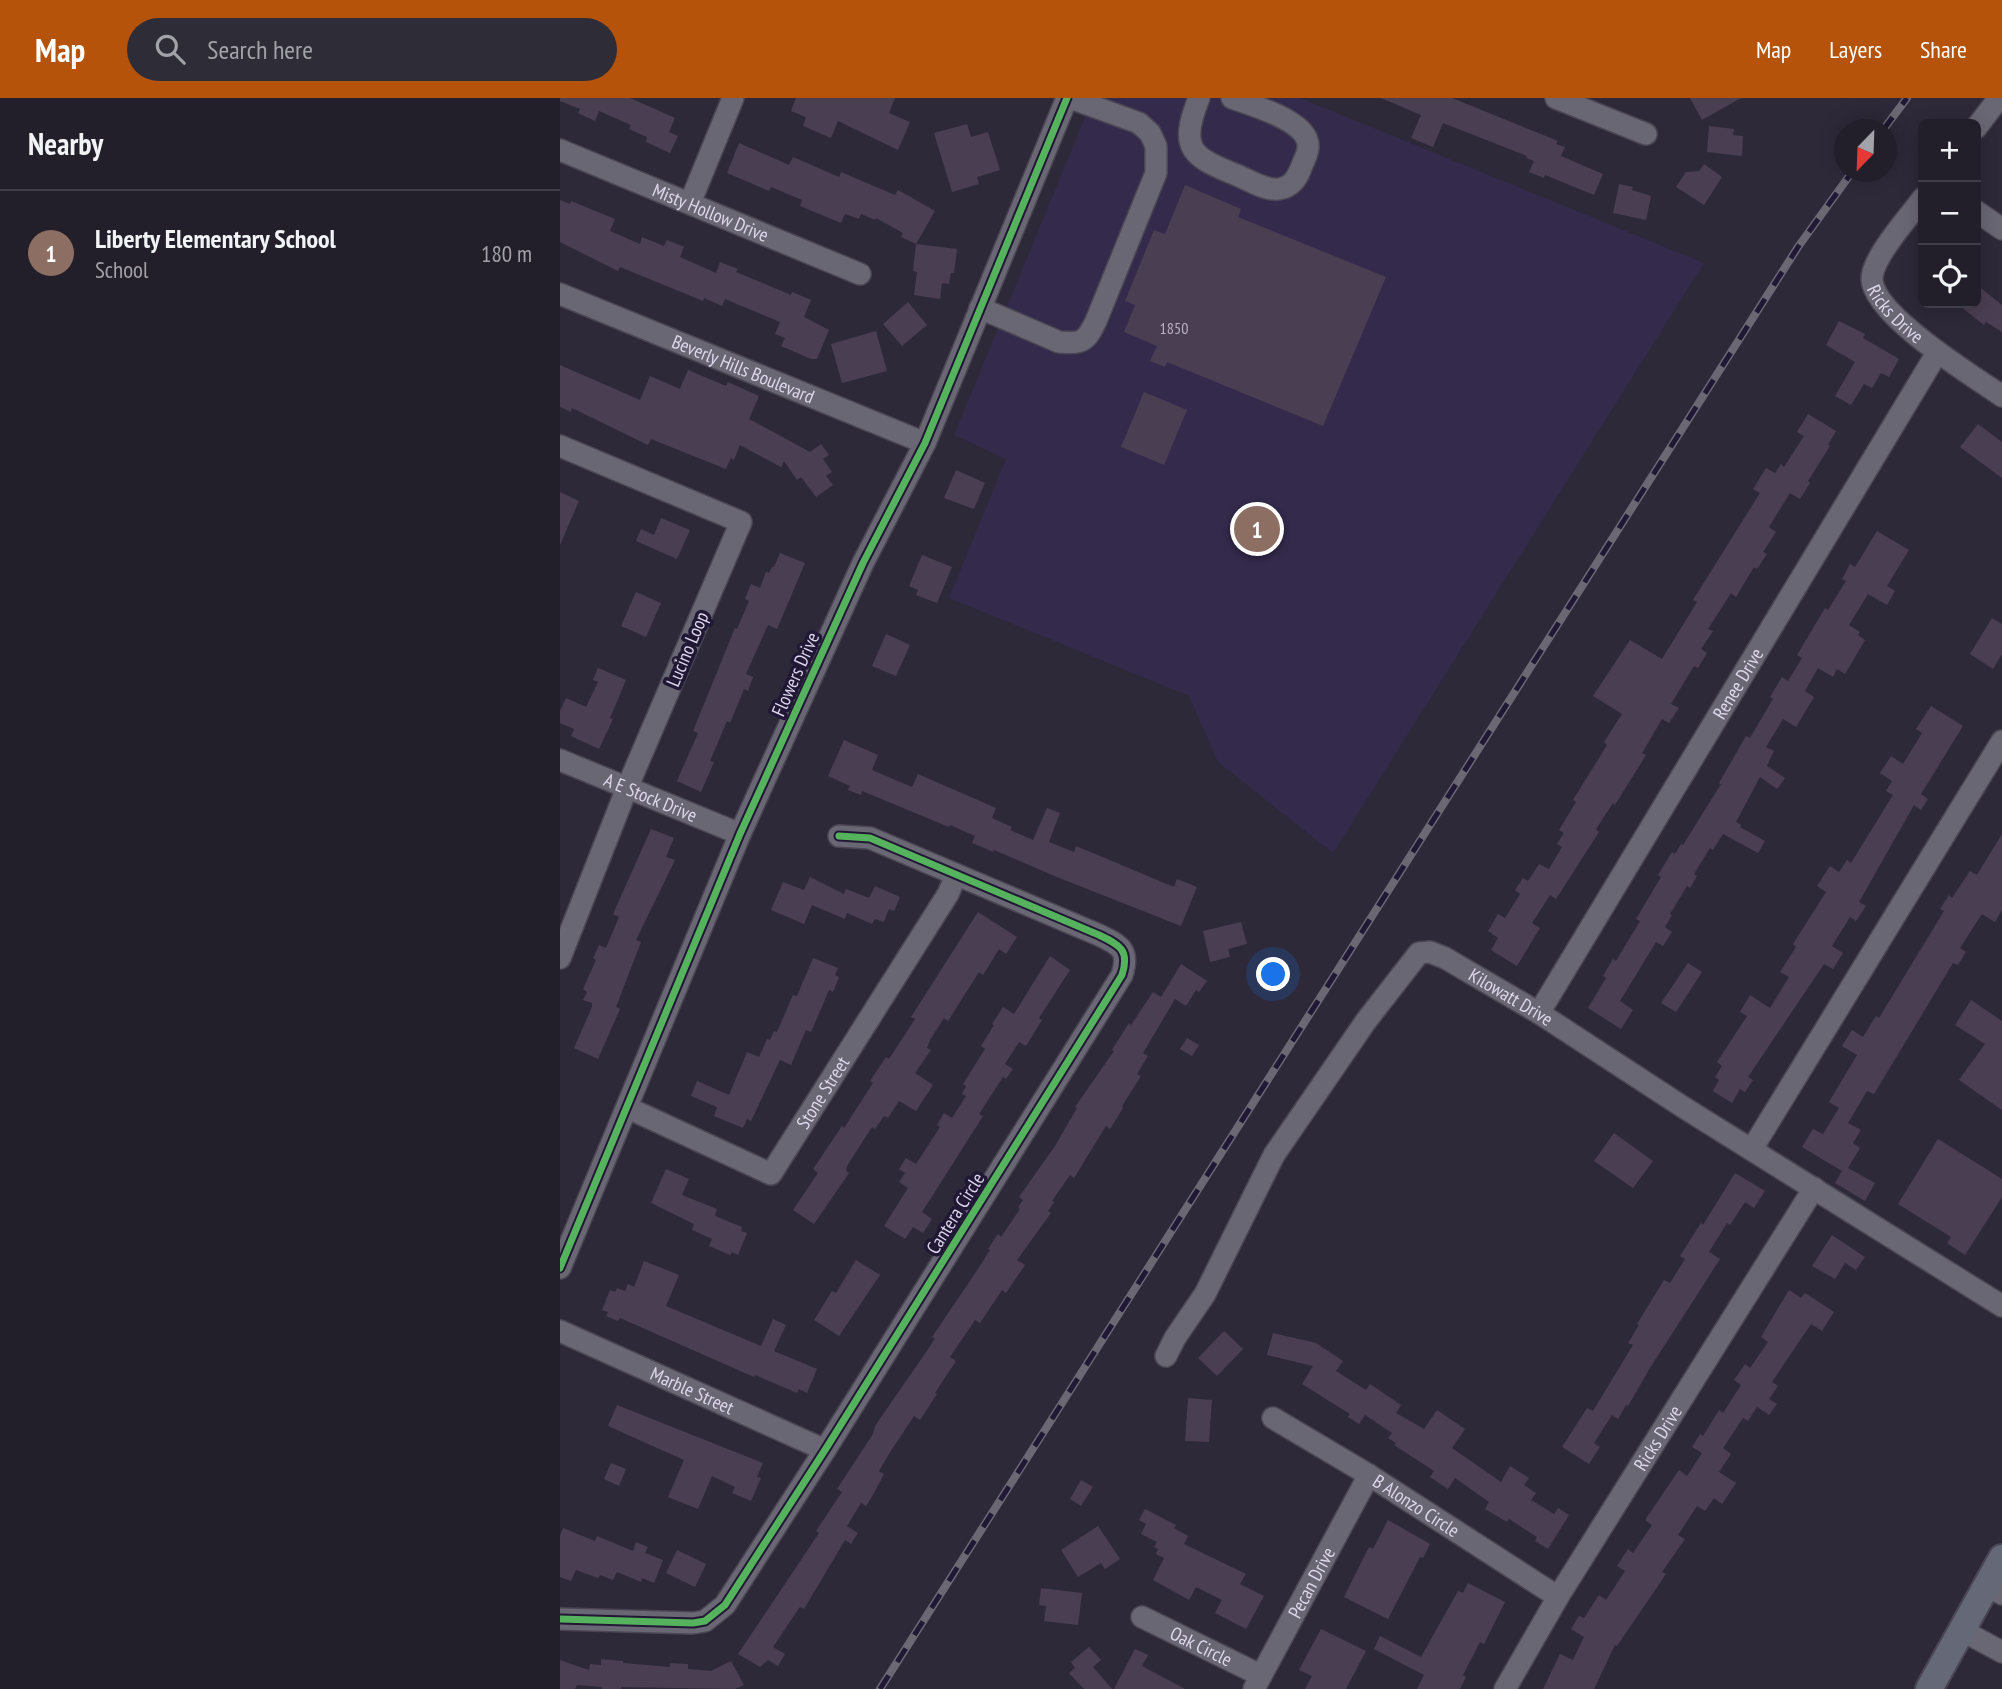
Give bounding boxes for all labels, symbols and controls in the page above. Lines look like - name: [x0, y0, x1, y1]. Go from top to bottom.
- search box: [127, 18, 617, 81]
- text: Map: [35, 28, 85, 71]
- icon: search: [151, 30, 189, 68]
- text: Search here: [207, 33, 313, 66]
- text: Map: [1756, 34, 1791, 65]
- text: Layers: [1829, 34, 1882, 65]
- text: Share: [1920, 34, 1967, 65]
- north arrow: [1834, 119, 1897, 182]
- map controls: [1918, 119, 1981, 308]
- button: +: [1918, 119, 1981, 182]
- text: Nearby: [28, 124, 103, 163]
- street label: Misty Hollow Drive: [649, 178, 772, 247]
- button: −: [1918, 182, 1981, 245]
- text: Liberty Elementary School: [95, 222, 336, 255]
- text: 1: [46, 239, 57, 268]
- text: 180 m: [481, 239, 532, 268]
- button: locate: [1918, 245, 1981, 308]
- text: School: [95, 255, 148, 284]
- street label: Ricks Drive: [1862, 281, 1929, 349]
- house number: 1850: [1160, 318, 1188, 338]
- street label: Beverly Hills Boulevard: [669, 329, 818, 409]
- pin: 1: [1234, 503, 1280, 555]
- street label: Lucino Loop: [661, 608, 713, 690]
- street label: Flowers Drive: [766, 628, 824, 720]
- street label: Renee Drive: [1707, 643, 1768, 723]
- street label: A E Stock Drive: [601, 767, 701, 827]
- your location: [1256, 957, 1290, 991]
- street label: Kilowatt Drive: [1464, 963, 1558, 1031]
- street label: Stone Street: [791, 1051, 855, 1133]
- street label: Cantera Circle: [921, 1168, 989, 1258]
- street label: Marble Street: [647, 1361, 738, 1420]
- street label: Ricks Drive: [1628, 1401, 1687, 1475]
- street label: B Alonzo Circle: [1368, 1469, 1464, 1542]
- street label: Pecan Drive: [1282, 1543, 1340, 1622]
- street label: Oak Circle: [1166, 1621, 1236, 1672]

